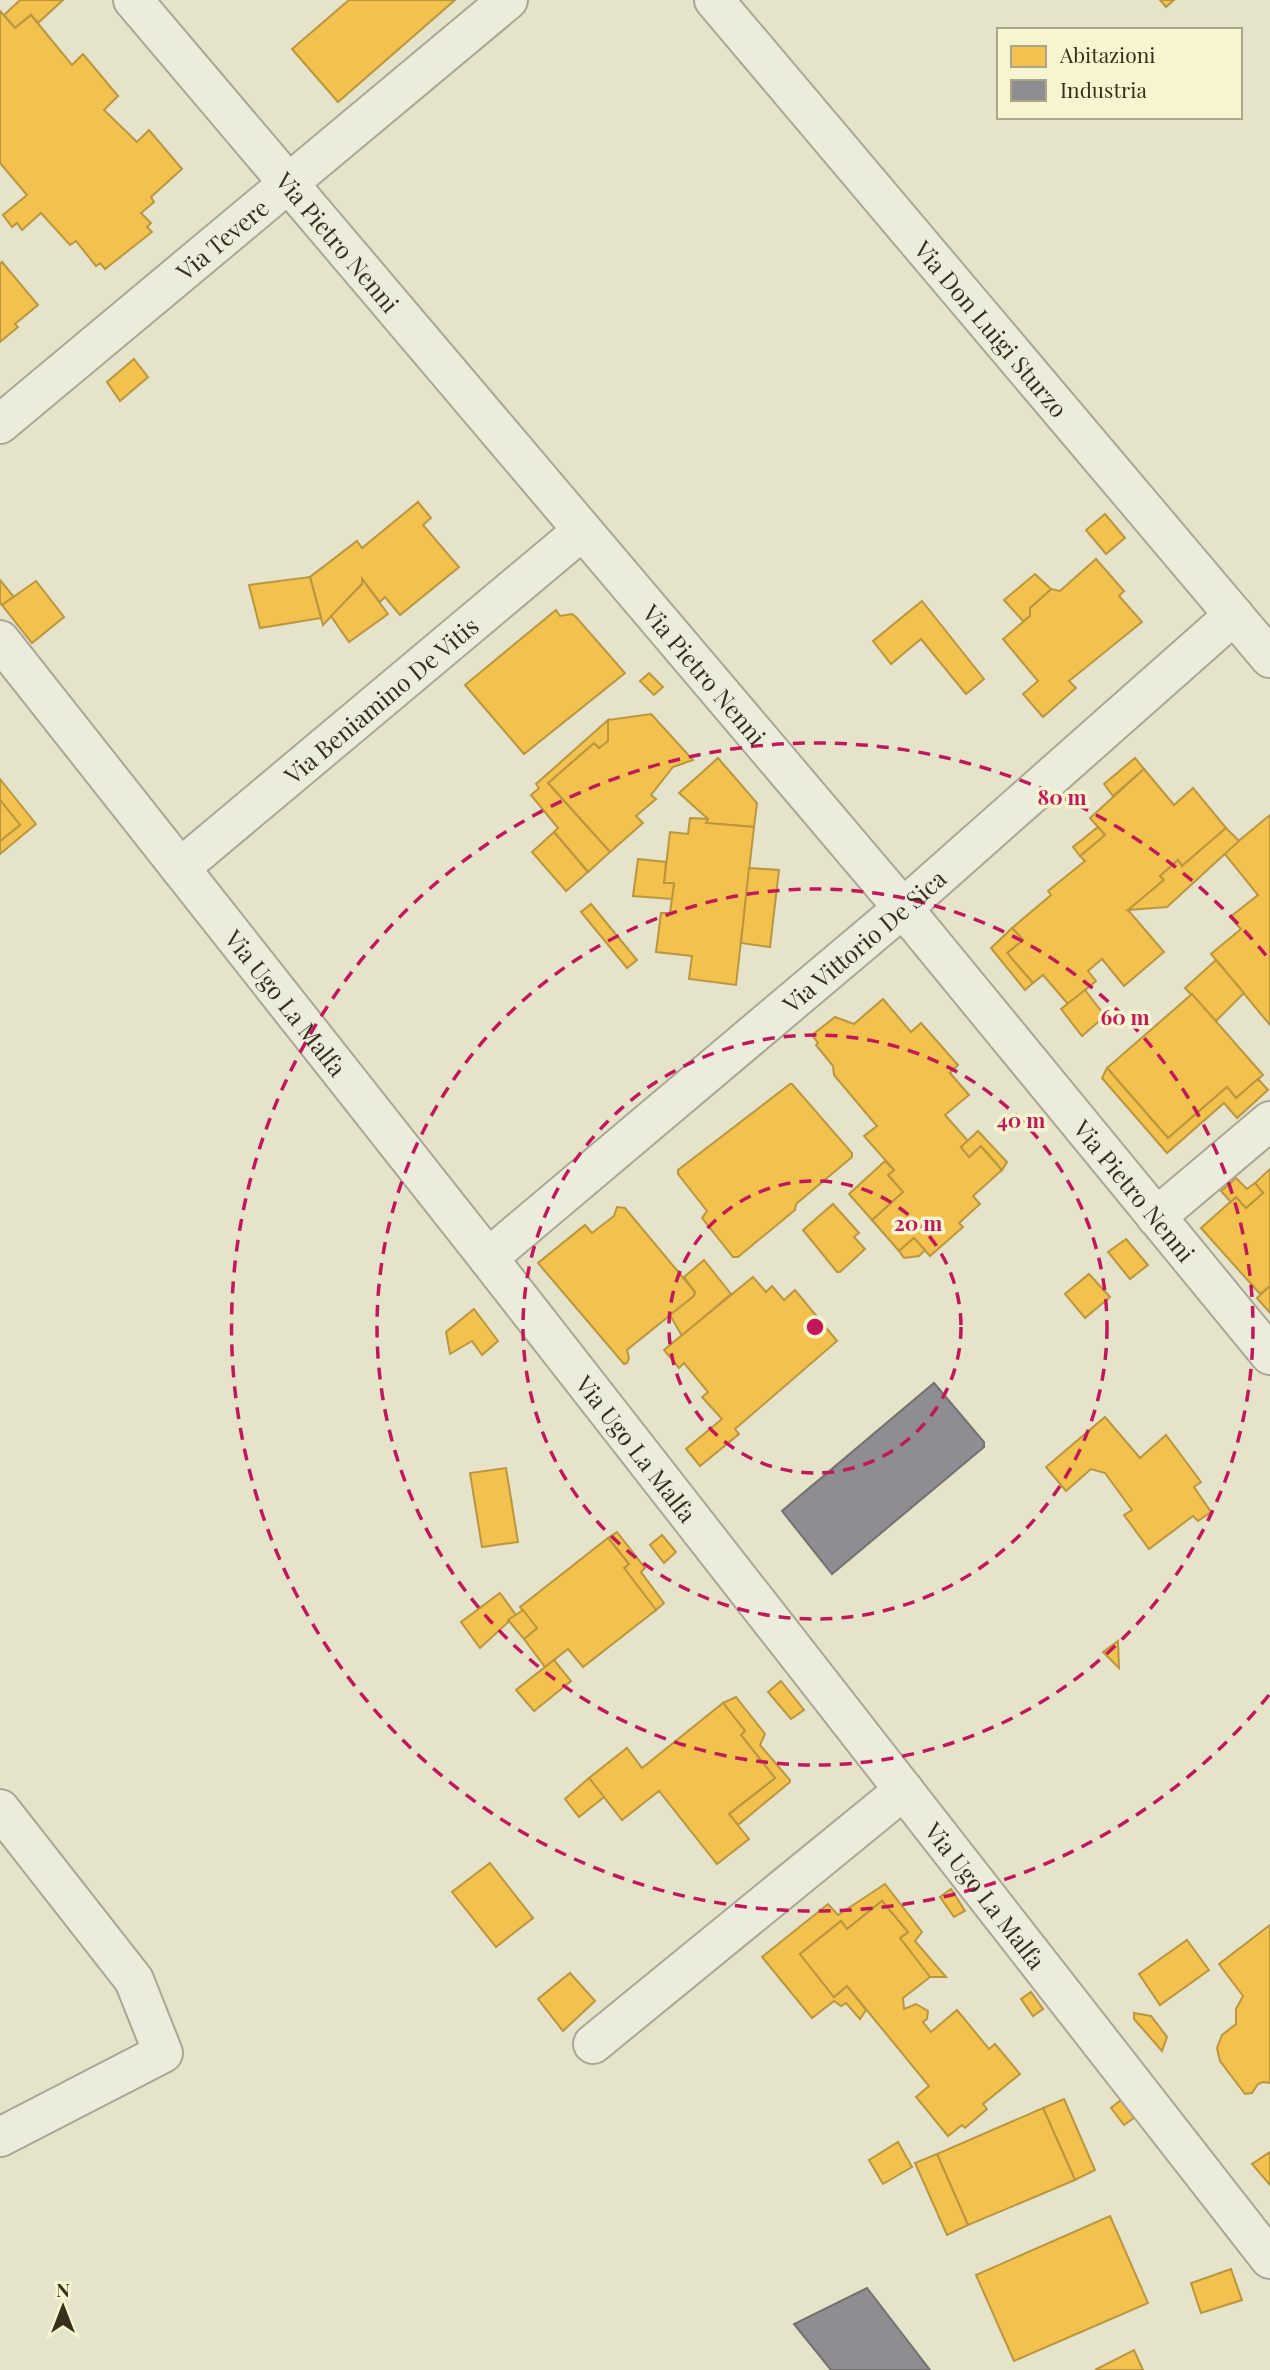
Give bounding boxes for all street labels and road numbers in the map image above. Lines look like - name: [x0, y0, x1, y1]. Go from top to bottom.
- street label: Via Pietro Nenni: [269, 164, 407, 319]
- street label: Via Tevere: [168, 191, 275, 287]
- street label: Via Don Luigi Sturzo: [907, 233, 1075, 423]
- street label: Via Pietro Nenni: [635, 597, 773, 751]
- street label: Via Beniamino De Vitis: [276, 609, 485, 791]
- street label: Via Vittorio De Sica: [775, 862, 952, 1020]
- street label: Via Ugo La Malfa: [218, 922, 354, 1082]
- street label: Via Pietro Nenni: [1067, 1112, 1203, 1268]
- street label: Via Ugo La Malfa: [569, 1368, 704, 1528]
- street label: Via Ugo La Malfa: [918, 1814, 1053, 1975]

